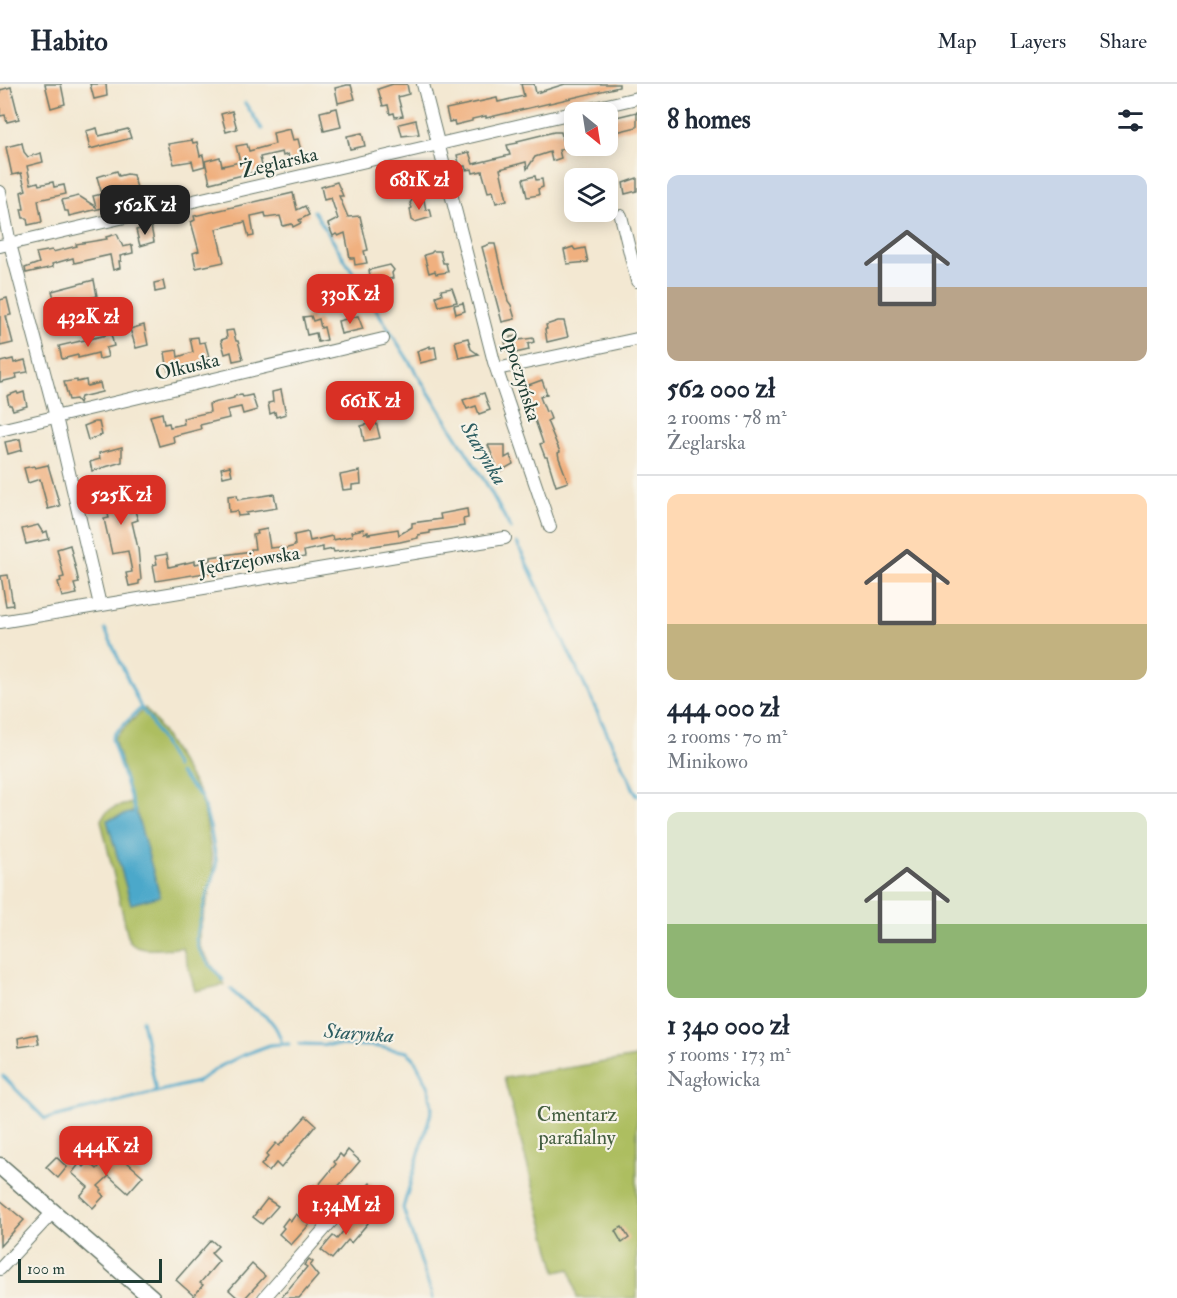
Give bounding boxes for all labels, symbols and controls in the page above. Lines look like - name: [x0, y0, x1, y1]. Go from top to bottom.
- text: Habito: [30, 24, 108, 59]
- text: Map: [937, 28, 977, 55]
- text: Layers: [1010, 28, 1066, 55]
- text: Share: [1099, 28, 1147, 55]
- north arrow: [564, 102, 618, 156]
- map controls: [564, 102, 618, 222]
- text: 8 homes: [667, 104, 751, 136]
- icon: filters: [1114, 104, 1147, 137]
- street label: Żeglarska: [238, 140, 321, 183]
- pin: 681K zł: [364, 160, 474, 211]
- text: 681K zł: [389, 167, 449, 192]
- button: layers: [564, 168, 618, 222]
- pin: 562K zł: [90, 185, 200, 236]
- text: 562K zł: [114, 192, 176, 217]
- icon: home: [853, 214, 961, 322]
- pin: 330K zł: [295, 274, 405, 325]
- text: 330K zł: [321, 281, 379, 306]
- pin: 432K zł: [33, 297, 143, 348]
- text: 432K zł: [57, 304, 119, 329]
- street label: Opoczyńska: [493, 324, 547, 425]
- street label: Olkuska: [152, 347, 223, 386]
- text: 562 000 zł: [667, 373, 775, 405]
- pin: 661K zł: [315, 381, 425, 432]
- text: 661K zł: [340, 388, 400, 413]
- text: 2 rooms · 78 m²: [667, 405, 787, 430]
- water label: Starynka: [453, 415, 513, 491]
- text: Żeglarska: [667, 430, 745, 455]
- pin: 525K zł: [66, 475, 176, 526]
- text: 525K zł: [91, 482, 151, 507]
- icon: home: [853, 533, 961, 641]
- street label: Jędrzejowska: [196, 540, 302, 581]
- text: 444 000 zł: [667, 692, 779, 724]
- text: 2 rooms · 70 m²: [667, 724, 787, 749]
- text: Minikowo: [667, 749, 748, 774]
- icon: home: [853, 851, 961, 959]
- text: 1 340 000 zł: [667, 1010, 789, 1042]
- water label: Starynka: [322, 1018, 395, 1049]
- text: 5 rooms · 173 m²: [667, 1042, 791, 1067]
- text: Nagłowicka: [667, 1067, 760, 1092]
- park label: Cmentarz parafialny: [537, 1102, 617, 1151]
- pin: 444K zł: [51, 1126, 161, 1177]
- text: 444K zł: [73, 1133, 139, 1158]
- pin: 1.34M zł: [284, 1185, 408, 1236]
- text: 1.34M zł: [312, 1192, 380, 1217]
- scale bar: [18, 1256, 162, 1284]
- text: 100 m: [27, 1259, 65, 1279]

